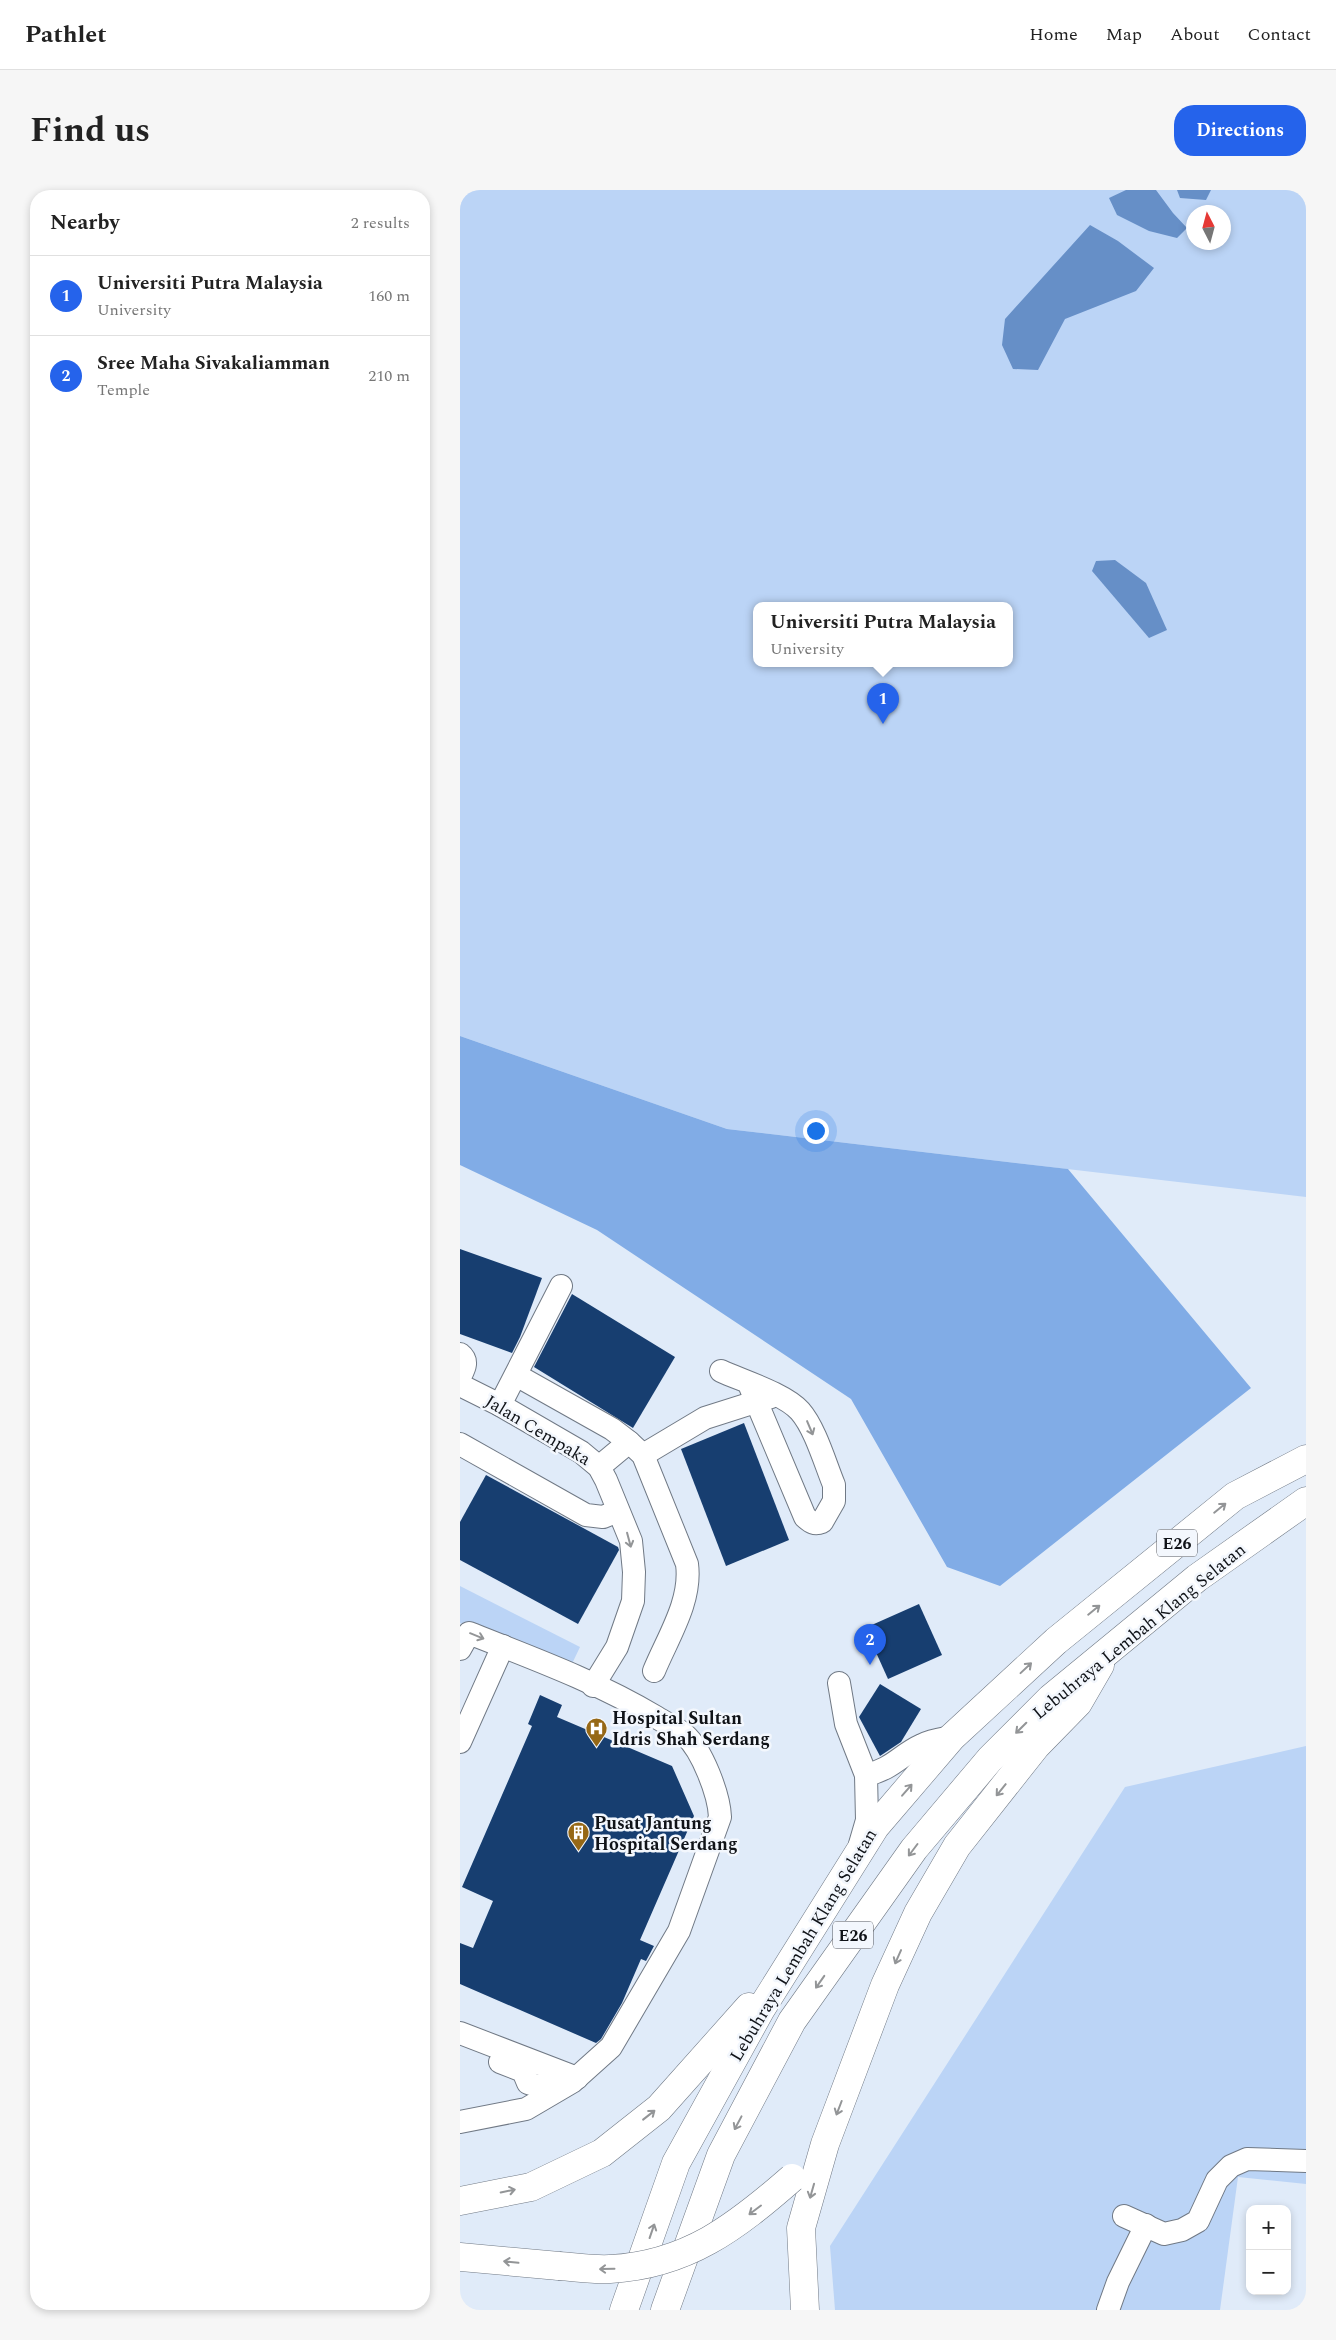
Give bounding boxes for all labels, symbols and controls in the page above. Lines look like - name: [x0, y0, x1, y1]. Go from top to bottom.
- text: Pathlet: [25, 17, 107, 53]
- text: Home: [1029, 21, 1078, 48]
- text: Map: [1106, 21, 1142, 48]
- text: About: [1170, 21, 1220, 48]
- text: Contact: [1248, 21, 1311, 48]
- text: Find us: [30, 104, 150, 157]
- button: Directions: [1174, 105, 1306, 156]
- north arrow: [1186, 205, 1231, 250]
- text: Nearby: [50, 207, 120, 239]
- text: 2 results: [351, 211, 410, 235]
- text: Universiti Putra Malaysia: [97, 269, 323, 298]
- text: 1: [62, 284, 70, 308]
- text: 160 m: [368, 284, 410, 308]
- text: University: [97, 298, 171, 322]
- text: Sree Maha Sivakaliamman: [97, 349, 330, 378]
- text: 2: [62, 364, 70, 388]
- text: 210 m: [368, 364, 410, 388]
- text: Temple: [97, 378, 150, 402]
- popup: [753, 602, 1013, 667]
- text: Universiti Putra Malaysia: [770, 608, 996, 637]
- text: University: [770, 637, 844, 661]
- pin: 1: [867, 683, 899, 724]
- your location: [803, 1118, 829, 1144]
- street label: Jalan Cempaka: [480, 1388, 596, 1473]
- one-way arrow: [806, 1420, 816, 1435]
- one-way arrow: [1213, 1502, 1226, 1513]
- road number: E26: [1157, 1530, 1197, 1556]
- one-way arrow: [625, 1532, 635, 1548]
- street label: Lebuhraya Lembah Klang Selatan: [1027, 1537, 1252, 1726]
- one-way arrow: [1087, 1604, 1100, 1615]
- pin: 2: [854, 1624, 886, 1665]
- one-way arrow: [469, 1632, 485, 1641]
- one-way arrow: [1020, 1662, 1033, 1674]
- place label: Hospital Sultan Idris Shah Serdang: [612, 1705, 770, 1753]
- hospital icon: Hospital Sultan Idris Shah Serdang: [584, 1716, 608, 1747]
- one-way arrow: [1015, 1722, 1027, 1734]
- one-way arrow: [901, 1784, 912, 1797]
- one-way arrow: [995, 1784, 1006, 1797]
- place label: Pusat Jantung Hospital Serdang: [594, 1810, 738, 1858]
- building icon: Pusat Jantung Hospital Serdang: [566, 1821, 590, 1852]
- street label: Lebuhraya Lembah Klang Selatan: [723, 1824, 884, 2067]
- one-way arrow: [908, 1843, 919, 1856]
- road number: E26: [833, 1922, 873, 1948]
- one-way arrow: [893, 1949, 903, 1964]
- one-way arrow: [815, 1975, 825, 1989]
- one-way arrow: [834, 2100, 843, 2115]
- one-way arrow: [642, 2110, 655, 2121]
- one-way arrow: [733, 2115, 743, 2130]
- one-way arrow: [806, 2183, 816, 2199]
- one-way arrow: [499, 2186, 515, 2196]
- one-way arrow: [748, 2205, 762, 2215]
- map controls: [1246, 2205, 1291, 2295]
- button: +: [1246, 2205, 1291, 2250]
- one-way arrow: [648, 2224, 657, 2239]
- button: −: [1246, 2250, 1291, 2295]
- one-way arrow: [503, 2257, 519, 2266]
- one-way arrow: [599, 2264, 615, 2273]

